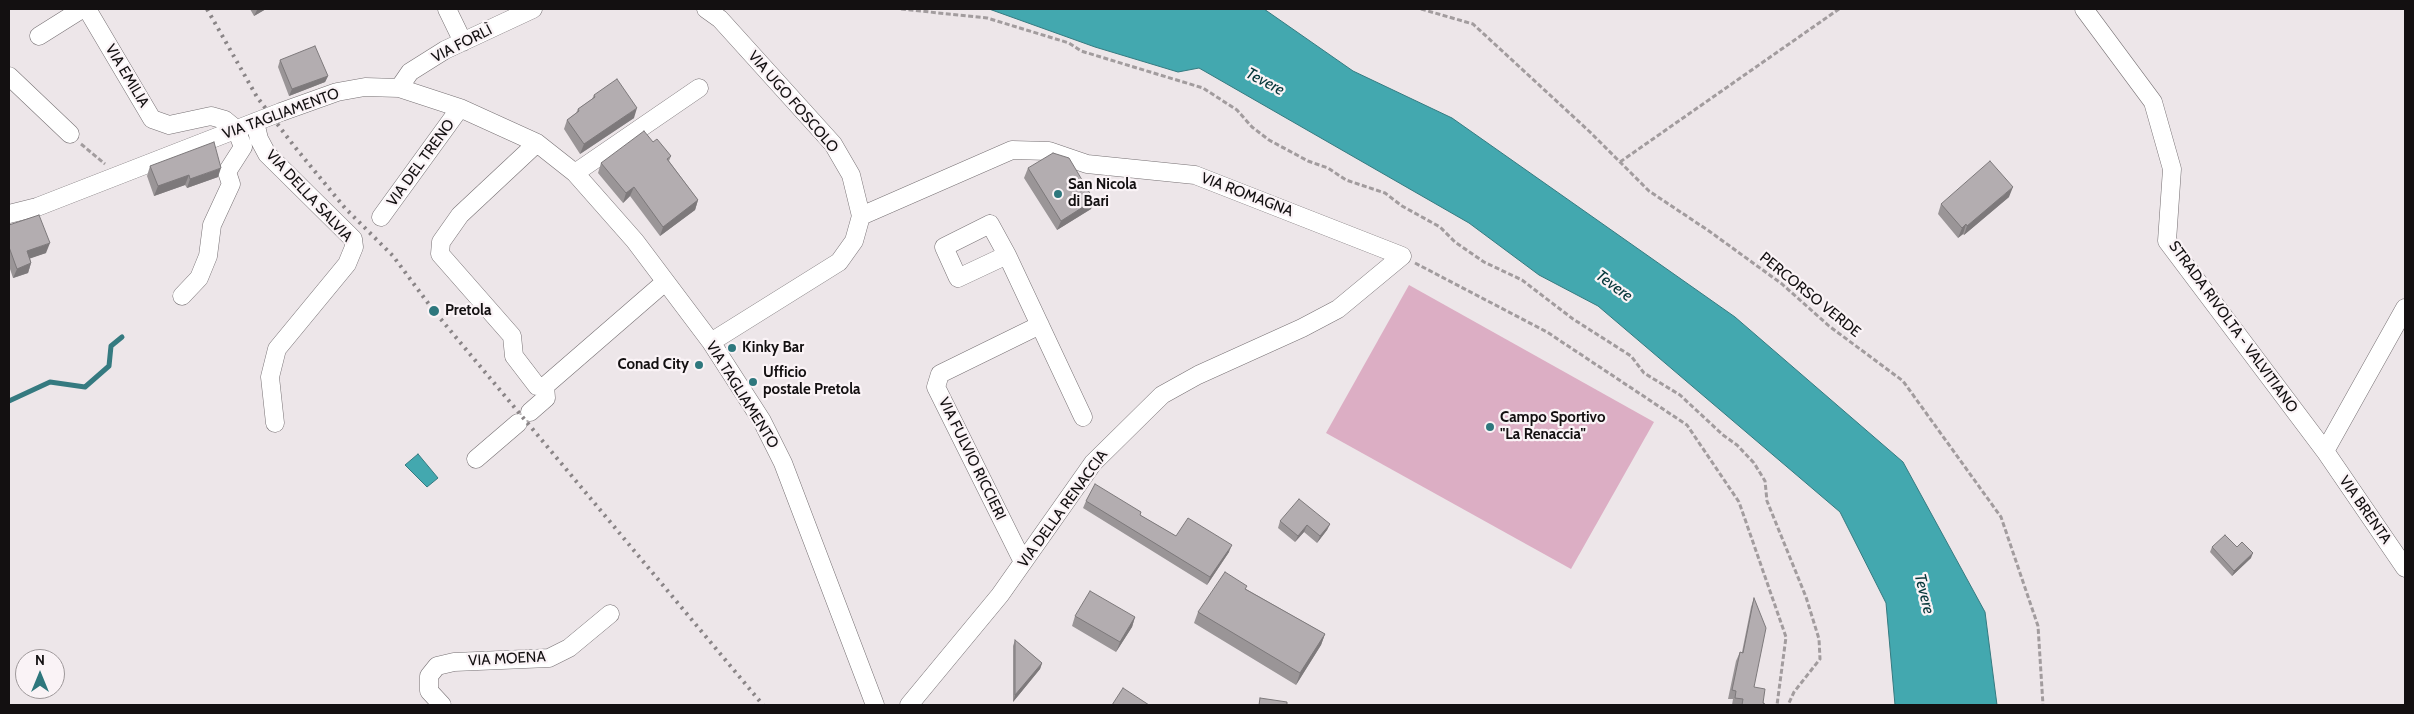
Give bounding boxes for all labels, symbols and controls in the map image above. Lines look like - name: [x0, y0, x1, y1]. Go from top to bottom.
- street label: VIA FORLÌ: [429, 21, 495, 67]
- street label: VIA EMILIA: [101, 41, 153, 111]
- street label: VIA UGO FOSCOLO: [744, 48, 842, 156]
- water label: Tevere: [1242, 64, 1288, 100]
- street label: VIA TAGLIAMENTO: [220, 85, 342, 143]
- street label: VIA DEL TRENO: [383, 116, 459, 210]
- street label: VIA DELLA SALVIA: [262, 146, 356, 246]
- street label: VIA ROMAGNA: [1198, 169, 1296, 221]
- place label: San Nicola di Bari: [1068, 176, 1137, 211]
- marker: San Nicola di Bari: [1052, 188, 1064, 200]
- street label: STRADA RIVOLTA - VALVITIANO: [2165, 238, 2301, 416]
- street label: PERCORSO VERDE: [1756, 249, 1864, 341]
- water label: Tevere: [1592, 266, 1636, 306]
- place label: Pretola: [445, 302, 491, 320]
- marker: Pretola: [427, 304, 441, 318]
- street label: VIA TAGLIAMENTO: [702, 338, 782, 452]
- place label: Kinky Bar: [742, 339, 804, 357]
- marker: Kinky Bar: [726, 342, 738, 354]
- place label: Conad City: [617, 356, 689, 374]
- marker: Conad City: [693, 359, 705, 371]
- place label: Ufficio postale Pretola: [763, 364, 861, 399]
- marker: Ufficio postale Pretola: [747, 376, 759, 388]
- street label: VIA FULVIO RICCIERI: [934, 395, 1010, 523]
- place label: Campo Sportivo "La Renaccia": [1500, 409, 1605, 444]
- marker: Campo Sportivo "La Renaccia": [1484, 421, 1496, 433]
- street label: VIA DELLA RENACCIA: [1014, 447, 1112, 571]
- street label: VIA BRENTA: [2335, 473, 2395, 547]
- water label: Tevere: [1910, 572, 1938, 616]
- street label: VIA MOENA: [468, 648, 546, 670]
- north arrow: [15, 649, 65, 699]
- text: N: [35, 651, 45, 669]

